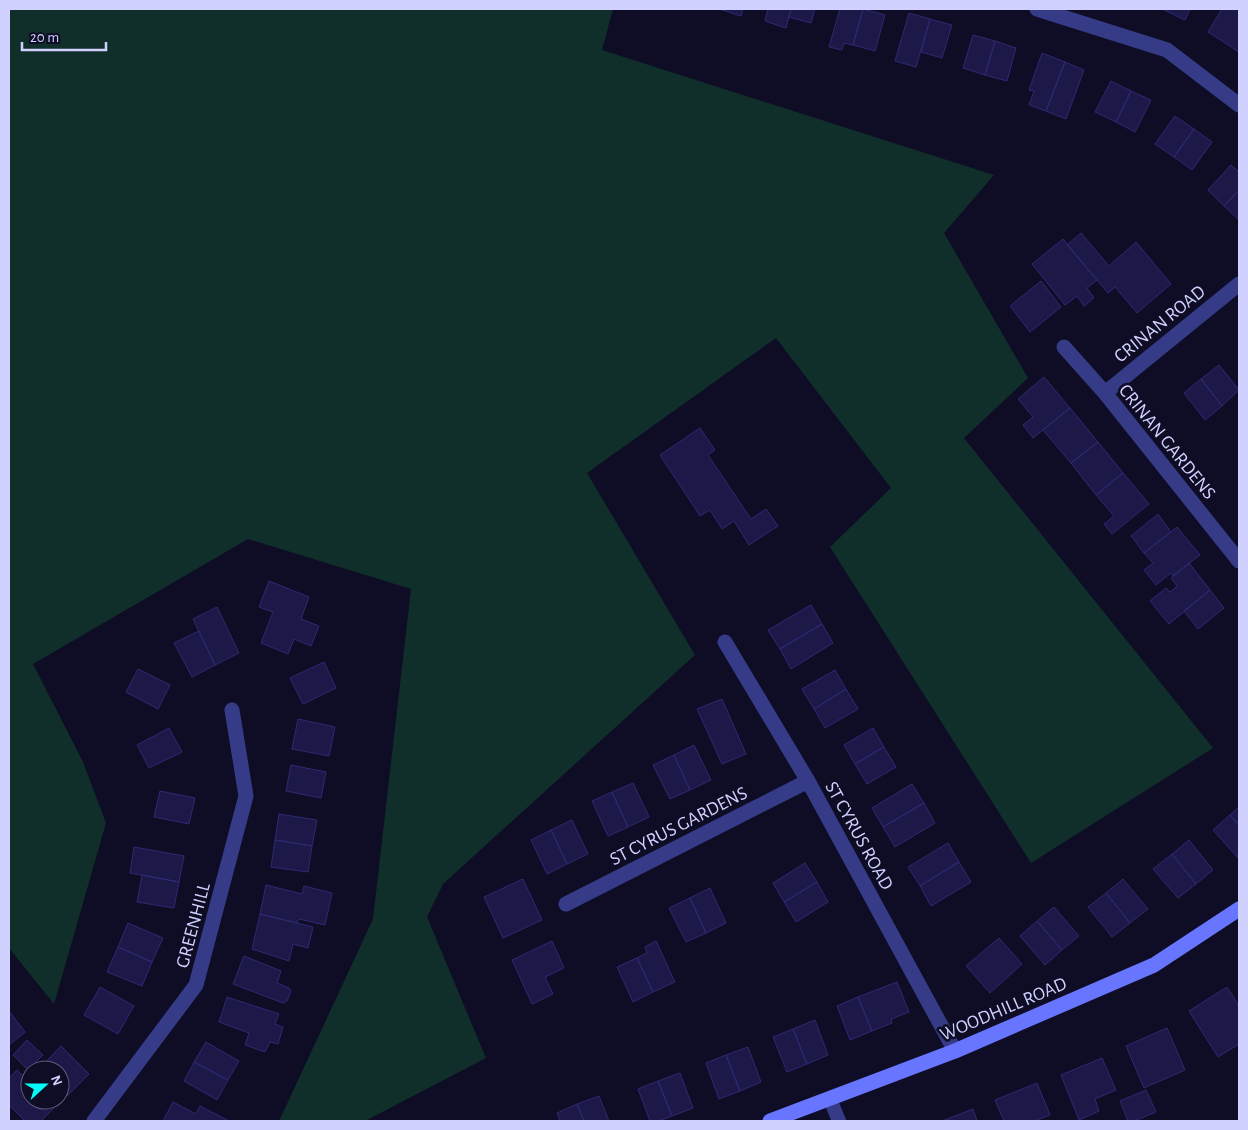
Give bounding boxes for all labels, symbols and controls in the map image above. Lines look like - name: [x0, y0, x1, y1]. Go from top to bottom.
- scale bar: [22, 20, 106, 52]
- text: 20 m: [30, 30, 59, 45]
- street label: CRINAN ROAD: [1111, 282, 1209, 366]
- street label: CRINAN GARDENS: [1115, 381, 1219, 503]
- street label: ST CYRUS ROAD: [821, 778, 896, 893]
- street label: ST CYRUS GARDENS: [607, 783, 751, 869]
- street label: GREENHILL: [173, 881, 214, 970]
- street label: WOODHILL ROAD: [938, 974, 1070, 1045]
- north arrow: [20, 1060, 70, 1110]
- text: N: [48, 1074, 64, 1088]

